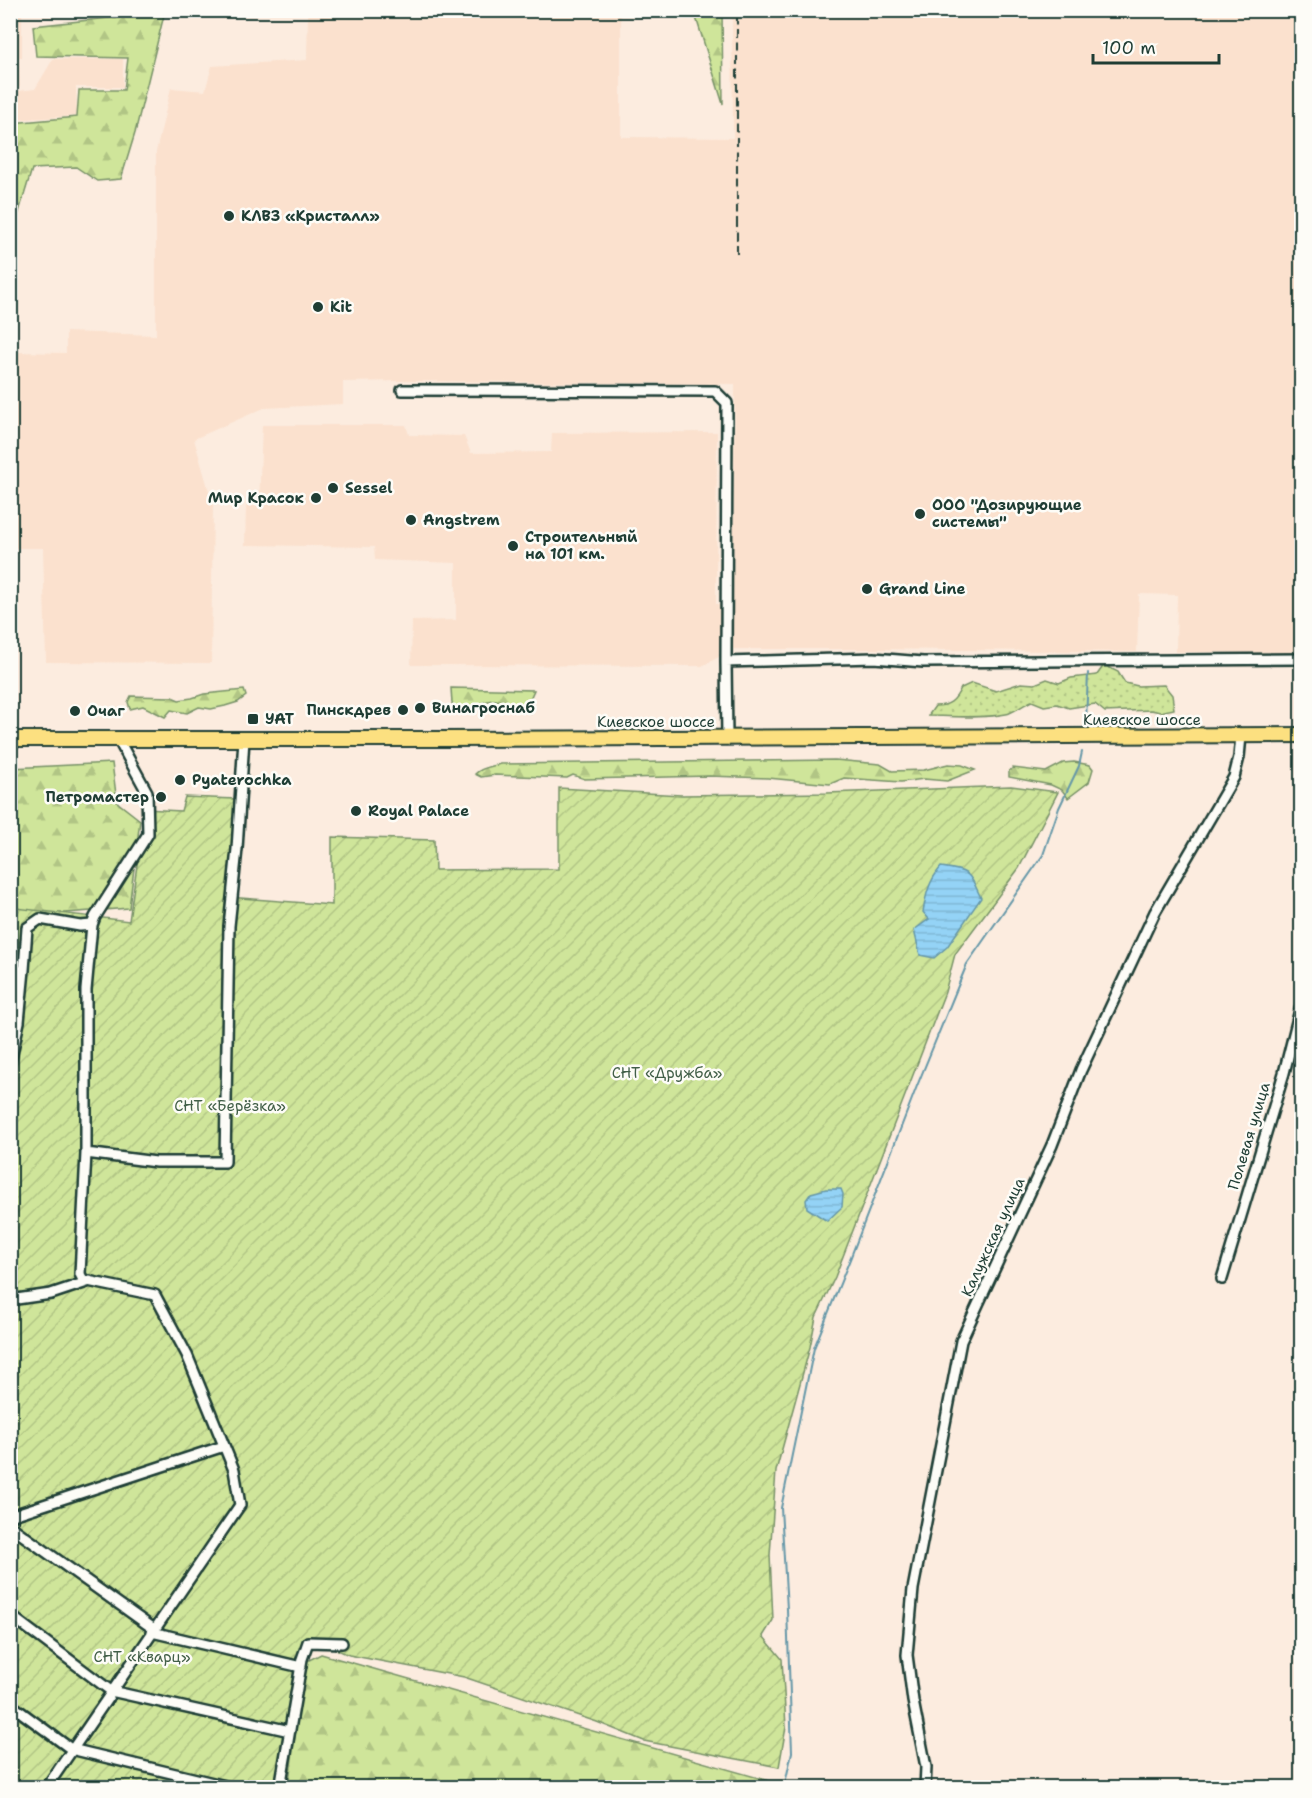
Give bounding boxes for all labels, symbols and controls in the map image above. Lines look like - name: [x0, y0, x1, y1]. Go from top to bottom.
- scale bar: [1093, 27, 1219, 65]
- text: 100 m: [1102, 36, 1156, 60]
- place label: КЛВЗ «Кристалл»: [241, 206, 380, 226]
- marker: КЛВЗ «Кристалл»: [222, 209, 236, 223]
- place label: Kit: [330, 297, 352, 317]
- marker: Kit: [311, 300, 325, 314]
- place label: Sessel: [345, 478, 392, 498]
- marker: Sessel: [326, 481, 340, 495]
- place label: Мир Красок: [208, 488, 305, 508]
- marker: Мир Красок: [309, 491, 323, 505]
- place label: ООО "Дозирующие системы": [932, 495, 1082, 532]
- marker: ООО "Дозирующие системы": [913, 507, 927, 521]
- place label: Angstrem: [423, 510, 500, 530]
- marker: Angstrem: [404, 513, 418, 527]
- place label: Строительный на 101 км.: [525, 527, 638, 564]
- marker: Строительный на 101 км.: [506, 539, 520, 553]
- place label: Grand Line: [879, 579, 965, 599]
- marker: Grand Line: [860, 582, 874, 596]
- place label: Винагроснаб: [432, 698, 535, 718]
- place label: Пинскдрев: [306, 700, 391, 720]
- place label: Очаг: [87, 701, 125, 721]
- marker: Винагроснаб: [413, 701, 427, 715]
- marker: Пинскдрев: [396, 703, 410, 717]
- marker: Очаг: [68, 704, 82, 718]
- place label: УАТ: [265, 709, 295, 729]
- street label: Киевское шоссе: [1083, 710, 1201, 730]
- marker: УАТ: [246, 712, 260, 726]
- street label: Киевское шоссе: [597, 712, 715, 732]
- place label: Pyaterochka: [192, 770, 292, 790]
- marker: Pyaterochka: [173, 773, 187, 787]
- place label: Петромастер: [46, 787, 149, 807]
- marker: Петромастер: [154, 790, 168, 804]
- place label: Royal Palace: [368, 801, 469, 821]
- marker: Royal Palace: [349, 804, 363, 818]
- park label: СНТ «Дружба»: [612, 1063, 722, 1083]
- street label: Полевая улица: [1223, 1079, 1275, 1192]
- park label: СНТ «Берёзка»: [174, 1096, 286, 1116]
- street label: Калужская улица: [957, 1173, 1030, 1300]
- park label: СНТ «Кварц»: [94, 1647, 190, 1667]

